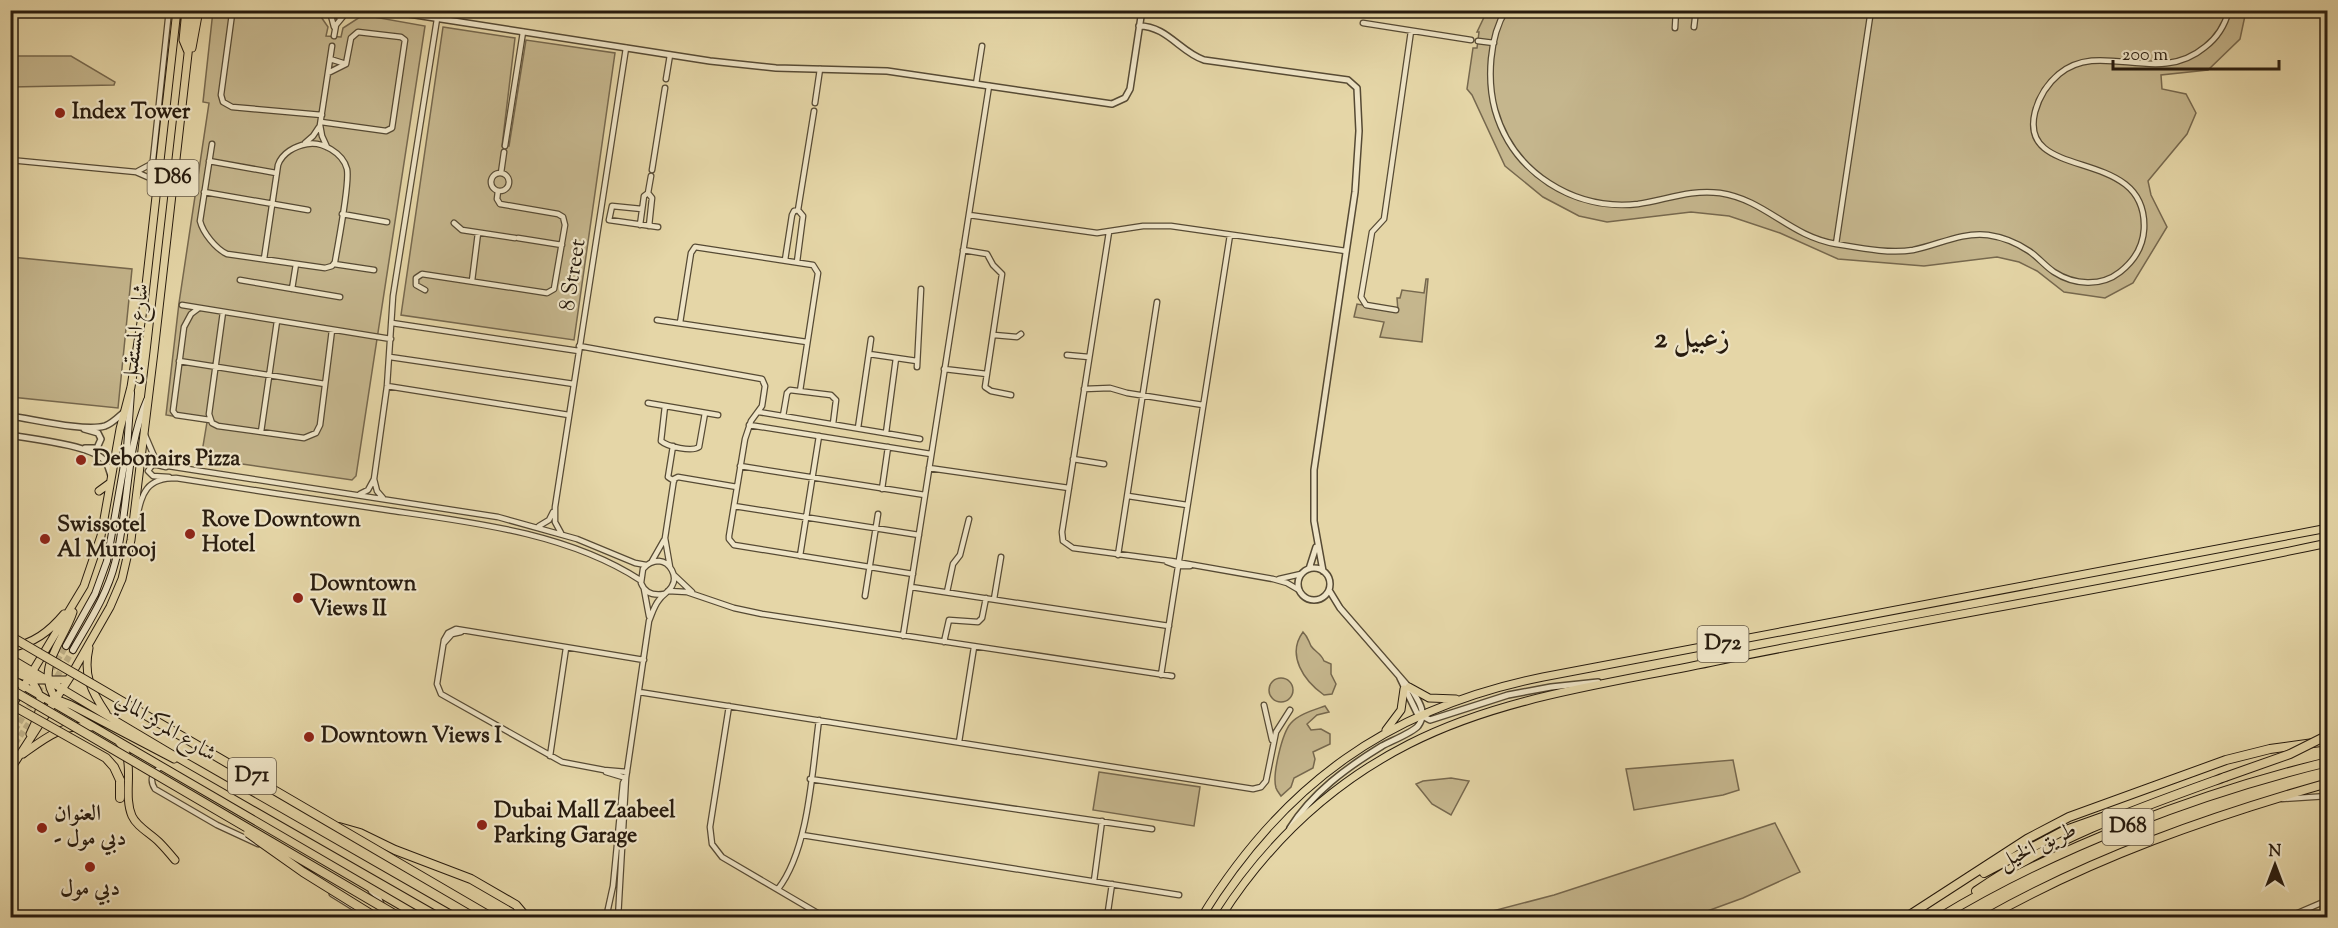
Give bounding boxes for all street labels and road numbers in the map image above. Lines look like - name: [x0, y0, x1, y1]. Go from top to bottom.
- road number: D86: [148, 160, 198, 196]
- street label: 8 Street: [553, 236, 596, 313]
- street label: شارع المستقبل: [115, 282, 159, 386]
- road number: D72: [1698, 626, 1748, 662]
- street label: شارع المركز المالي: [108, 685, 222, 771]
- road number: D71: [228, 758, 276, 794]
- road number: D68: [2102, 809, 2154, 845]
- street label: طريق الخيل: [1994, 815, 2082, 879]

